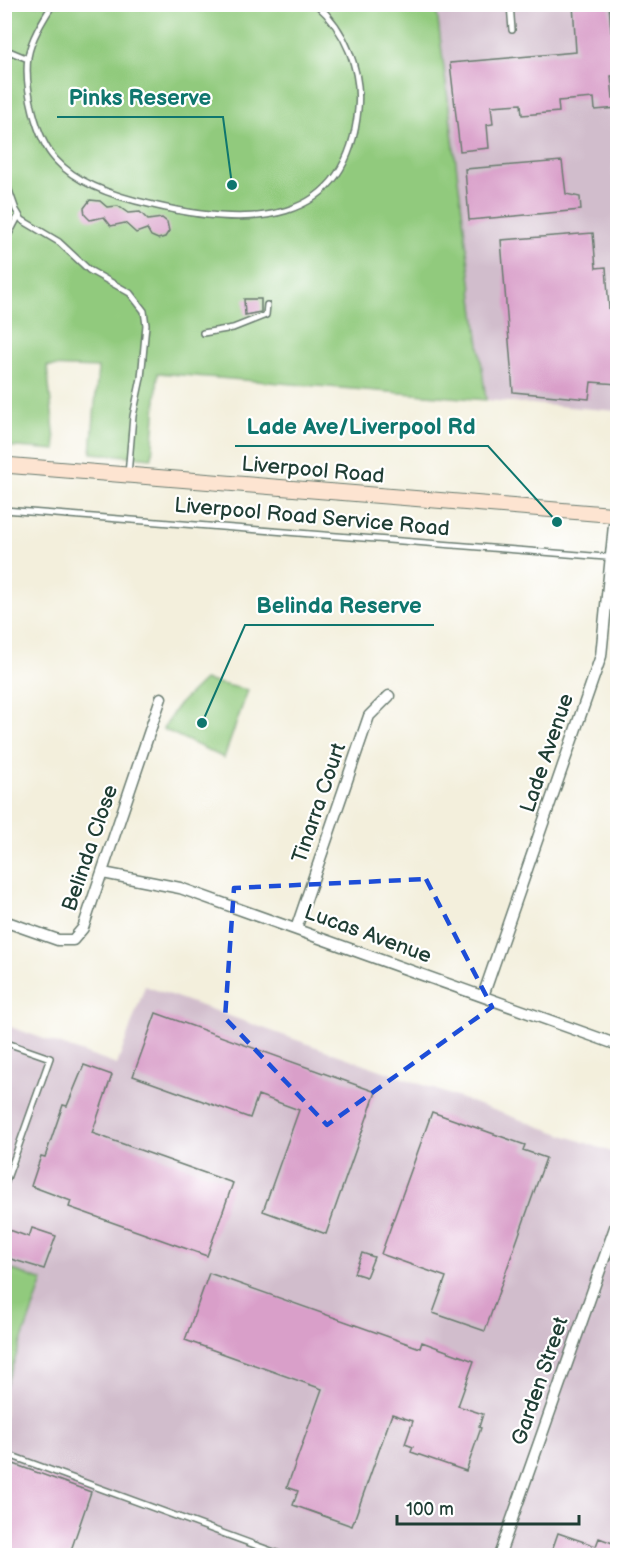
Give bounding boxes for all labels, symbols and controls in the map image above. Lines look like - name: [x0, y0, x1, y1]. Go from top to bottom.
- callout: Pinks Reserve: [57, 77, 223, 117]
- text: Pinks Reserve: [69, 85, 211, 112]
- callout: Lade Ave/Liverpool Rd: [235, 406, 488, 446]
- text: Lade Ave/Liverpool Rd: [247, 414, 475, 441]
- street label: Liverpool Road: [241, 451, 385, 489]
- street label: Liverpool Road Service Road: [173, 493, 451, 541]
- callout: Belinda Reserve: [245, 585, 434, 625]
- text: Belinda Reserve: [256, 593, 422, 620]
- street label: Lade Avenue: [515, 690, 579, 816]
- street label: Tinarra Court: [287, 739, 351, 866]
- street label: Belinda Close: [57, 781, 123, 915]
- street label: Lucas Avenue: [301, 899, 435, 969]
- street label: Garden Street: [506, 1313, 574, 1448]
- scale bar: [397, 1488, 578, 1526]
- text: 100 m: [406, 1499, 454, 1520]

